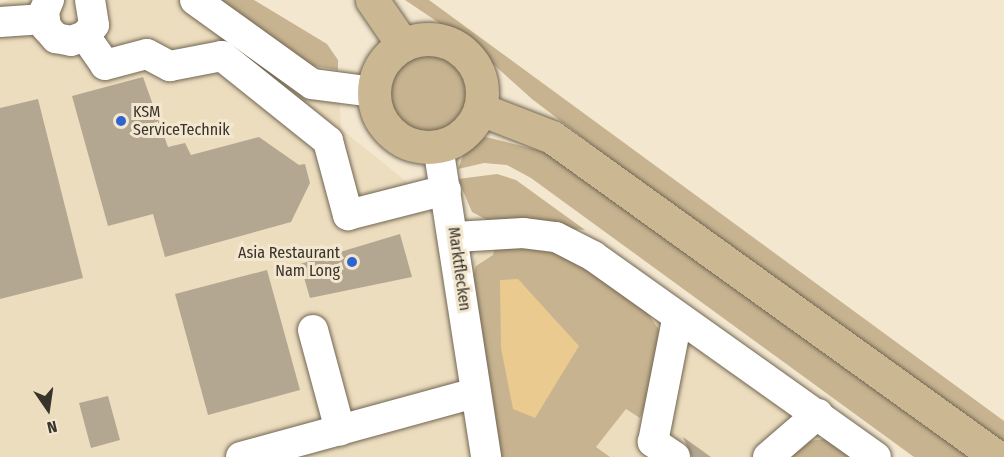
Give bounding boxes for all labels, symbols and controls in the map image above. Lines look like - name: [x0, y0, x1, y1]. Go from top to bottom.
- place label: KSM ServiceTechnik: [133, 102, 230, 140]
- marker: KSM ServiceTechnik: [114, 114, 128, 128]
- street label: Marktflecken: [444, 226, 474, 312]
- place label: Asia Restaurant Nam Long: [238, 243, 340, 281]
- marker: Asia Restaurant Nam Long: [345, 255, 359, 269]
- north arrow: [18, 379, 78, 439]
- text: N: [45, 417, 59, 437]

